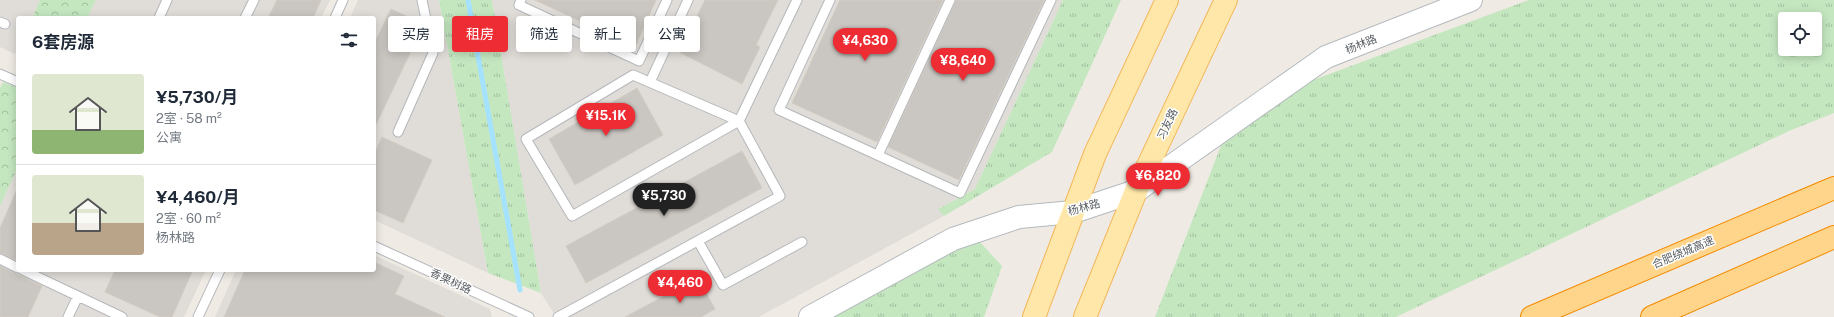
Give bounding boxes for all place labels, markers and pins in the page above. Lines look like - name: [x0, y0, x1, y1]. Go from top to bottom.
- pin: ¥4,630: [832, 28, 898, 62]
- pin: ¥8,640: [930, 48, 996, 82]
- pin: ¥15.1K: [573, 103, 639, 137]
- pin: ¥6,820: [1125, 163, 1191, 197]
- pin: ¥5,730: [631, 183, 697, 217]
- pin: ¥4,460: [647, 270, 713, 304]

